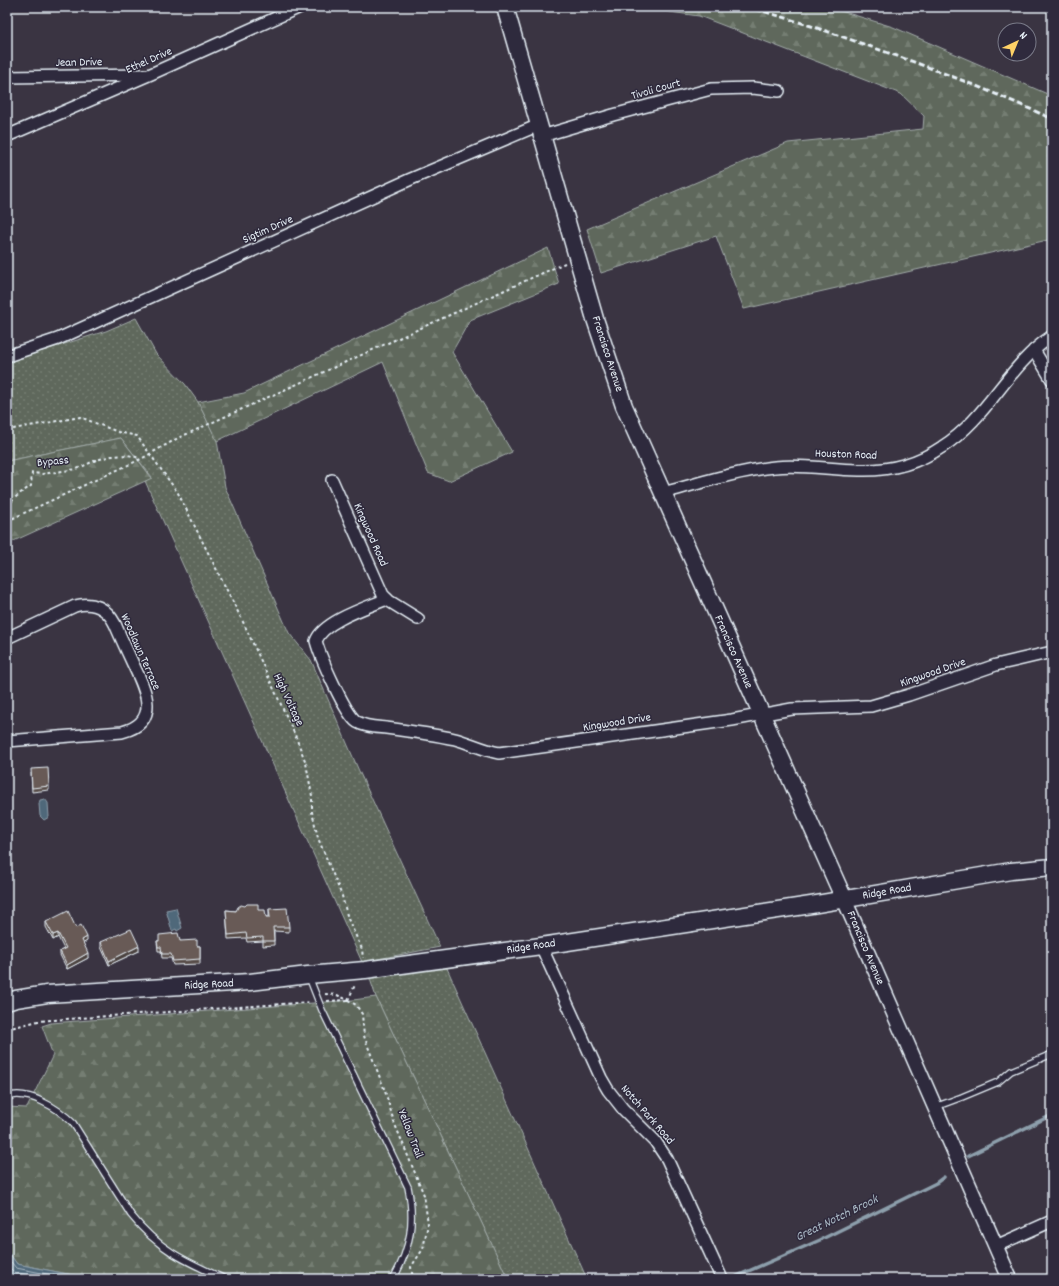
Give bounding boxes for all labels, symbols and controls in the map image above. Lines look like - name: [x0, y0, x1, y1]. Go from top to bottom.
- north arrow: [997, 22, 1037, 62]
- text: N: [1015, 29, 1030, 44]
- street label: Ethel Drive: [123, 43, 175, 79]
- street label: Jean Drive: [56, 54, 102, 72]
- street label: Tivoli Court: [629, 75, 683, 105]
- street label: Sigtim Drive: [240, 211, 296, 249]
- street label: Francisco Avenue: [587, 314, 627, 394]
- street label: Houston Road: [815, 445, 877, 465]
- street label: Bypass: [36, 452, 70, 472]
- street label: Kingwood Road: [348, 501, 392, 569]
- street label: Woodlawn Terrace: [115, 611, 165, 693]
- street label: Francisco Avenue: [709, 613, 757, 691]
- street label: Kingwood Drive: [898, 654, 968, 692]
- street label: High Voltage: [268, 671, 308, 729]
- street label: Kingwood Drive: [582, 709, 652, 737]
- street label: Ridge Road: [861, 879, 913, 905]
- street label: Francisco Avenue: [842, 908, 888, 988]
- street label: Ridge Road: [505, 935, 557, 959]
- street label: Ridge Road: [184, 975, 234, 995]
- street label: Notch Park Road: [616, 1081, 678, 1149]
- street label: Yellow Trail: [393, 1107, 427, 1161]
- water label: Great Notch Brook: [792, 1190, 883, 1247]

